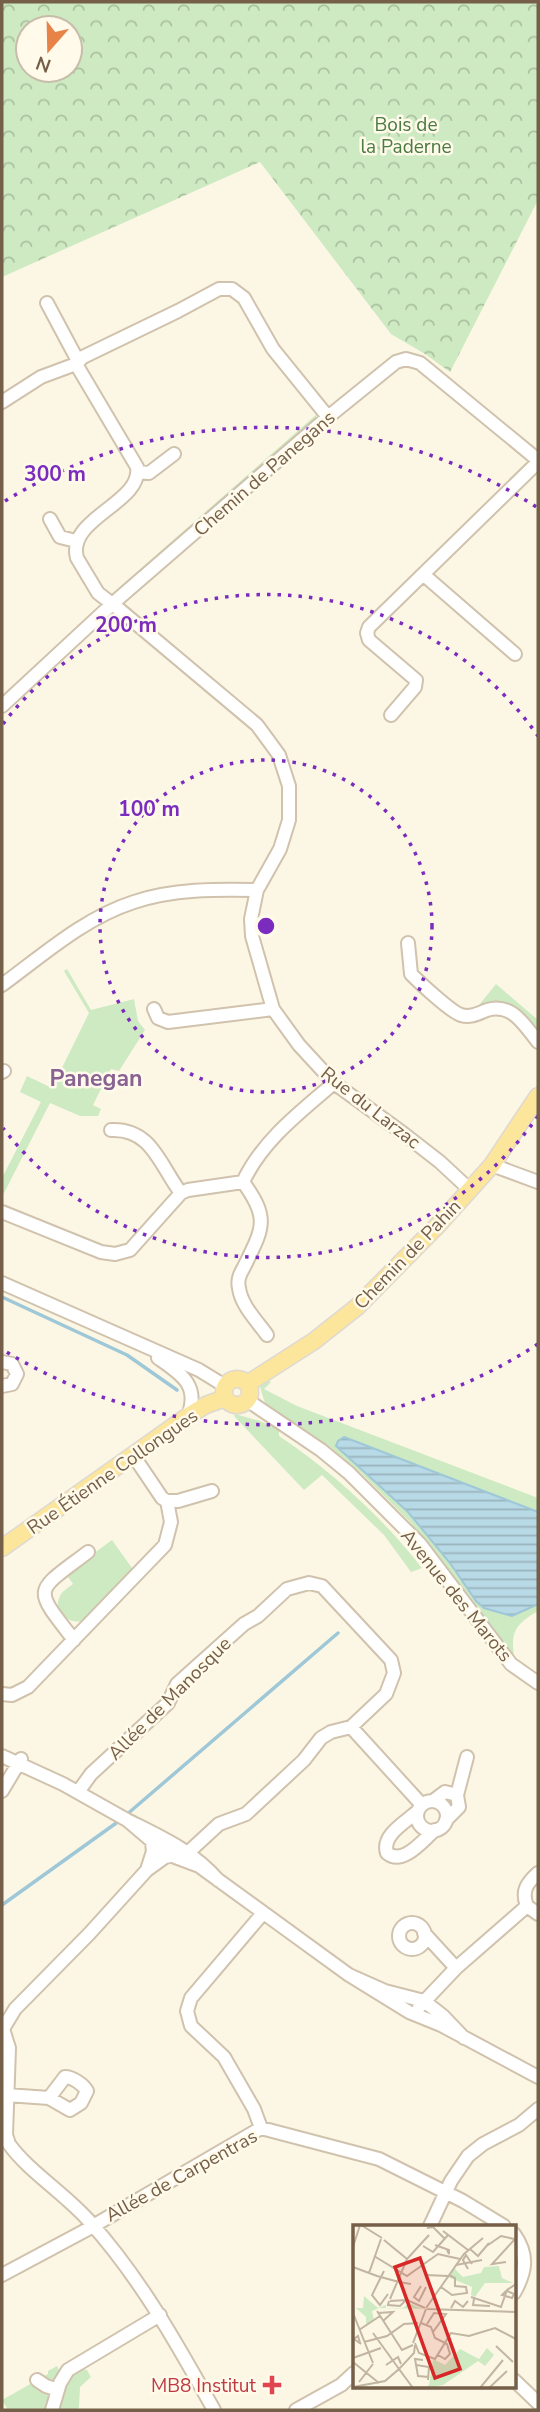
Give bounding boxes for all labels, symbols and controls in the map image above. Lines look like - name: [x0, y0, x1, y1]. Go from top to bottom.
- north arrow: [14, 14, 84, 84]
- text: N: [32, 49, 55, 79]
- park label: Bois de la Paderne: [360, 112, 452, 160]
- street label: Chemin de Panegans: [188, 405, 341, 543]
- text: 300 m: [24, 460, 86, 488]
- text: 200 m: [95, 611, 157, 639]
- text: 100 m: [118, 795, 180, 823]
- centre of rings: [254, 914, 278, 938]
- street label: Rue du Larzac: [315, 1061, 426, 1155]
- district label: Panegan: [50, 1063, 142, 1094]
- street label: Chemin de Pahin: [348, 1194, 467, 1315]
- street label: Rue Étienne Collongues: [22, 1403, 203, 1541]
- street label: Avenue des Marots: [395, 1524, 518, 1668]
- street label: Allée de Manosque: [102, 1631, 237, 1766]
- street label: Allée de Carpentras: [101, 2123, 262, 2228]
- inset map: [353, 2225, 516, 2388]
- place label: MB8 Institut: [151, 2373, 256, 2399]
- marker: MB8 Institut: [262, 2375, 282, 2395]

